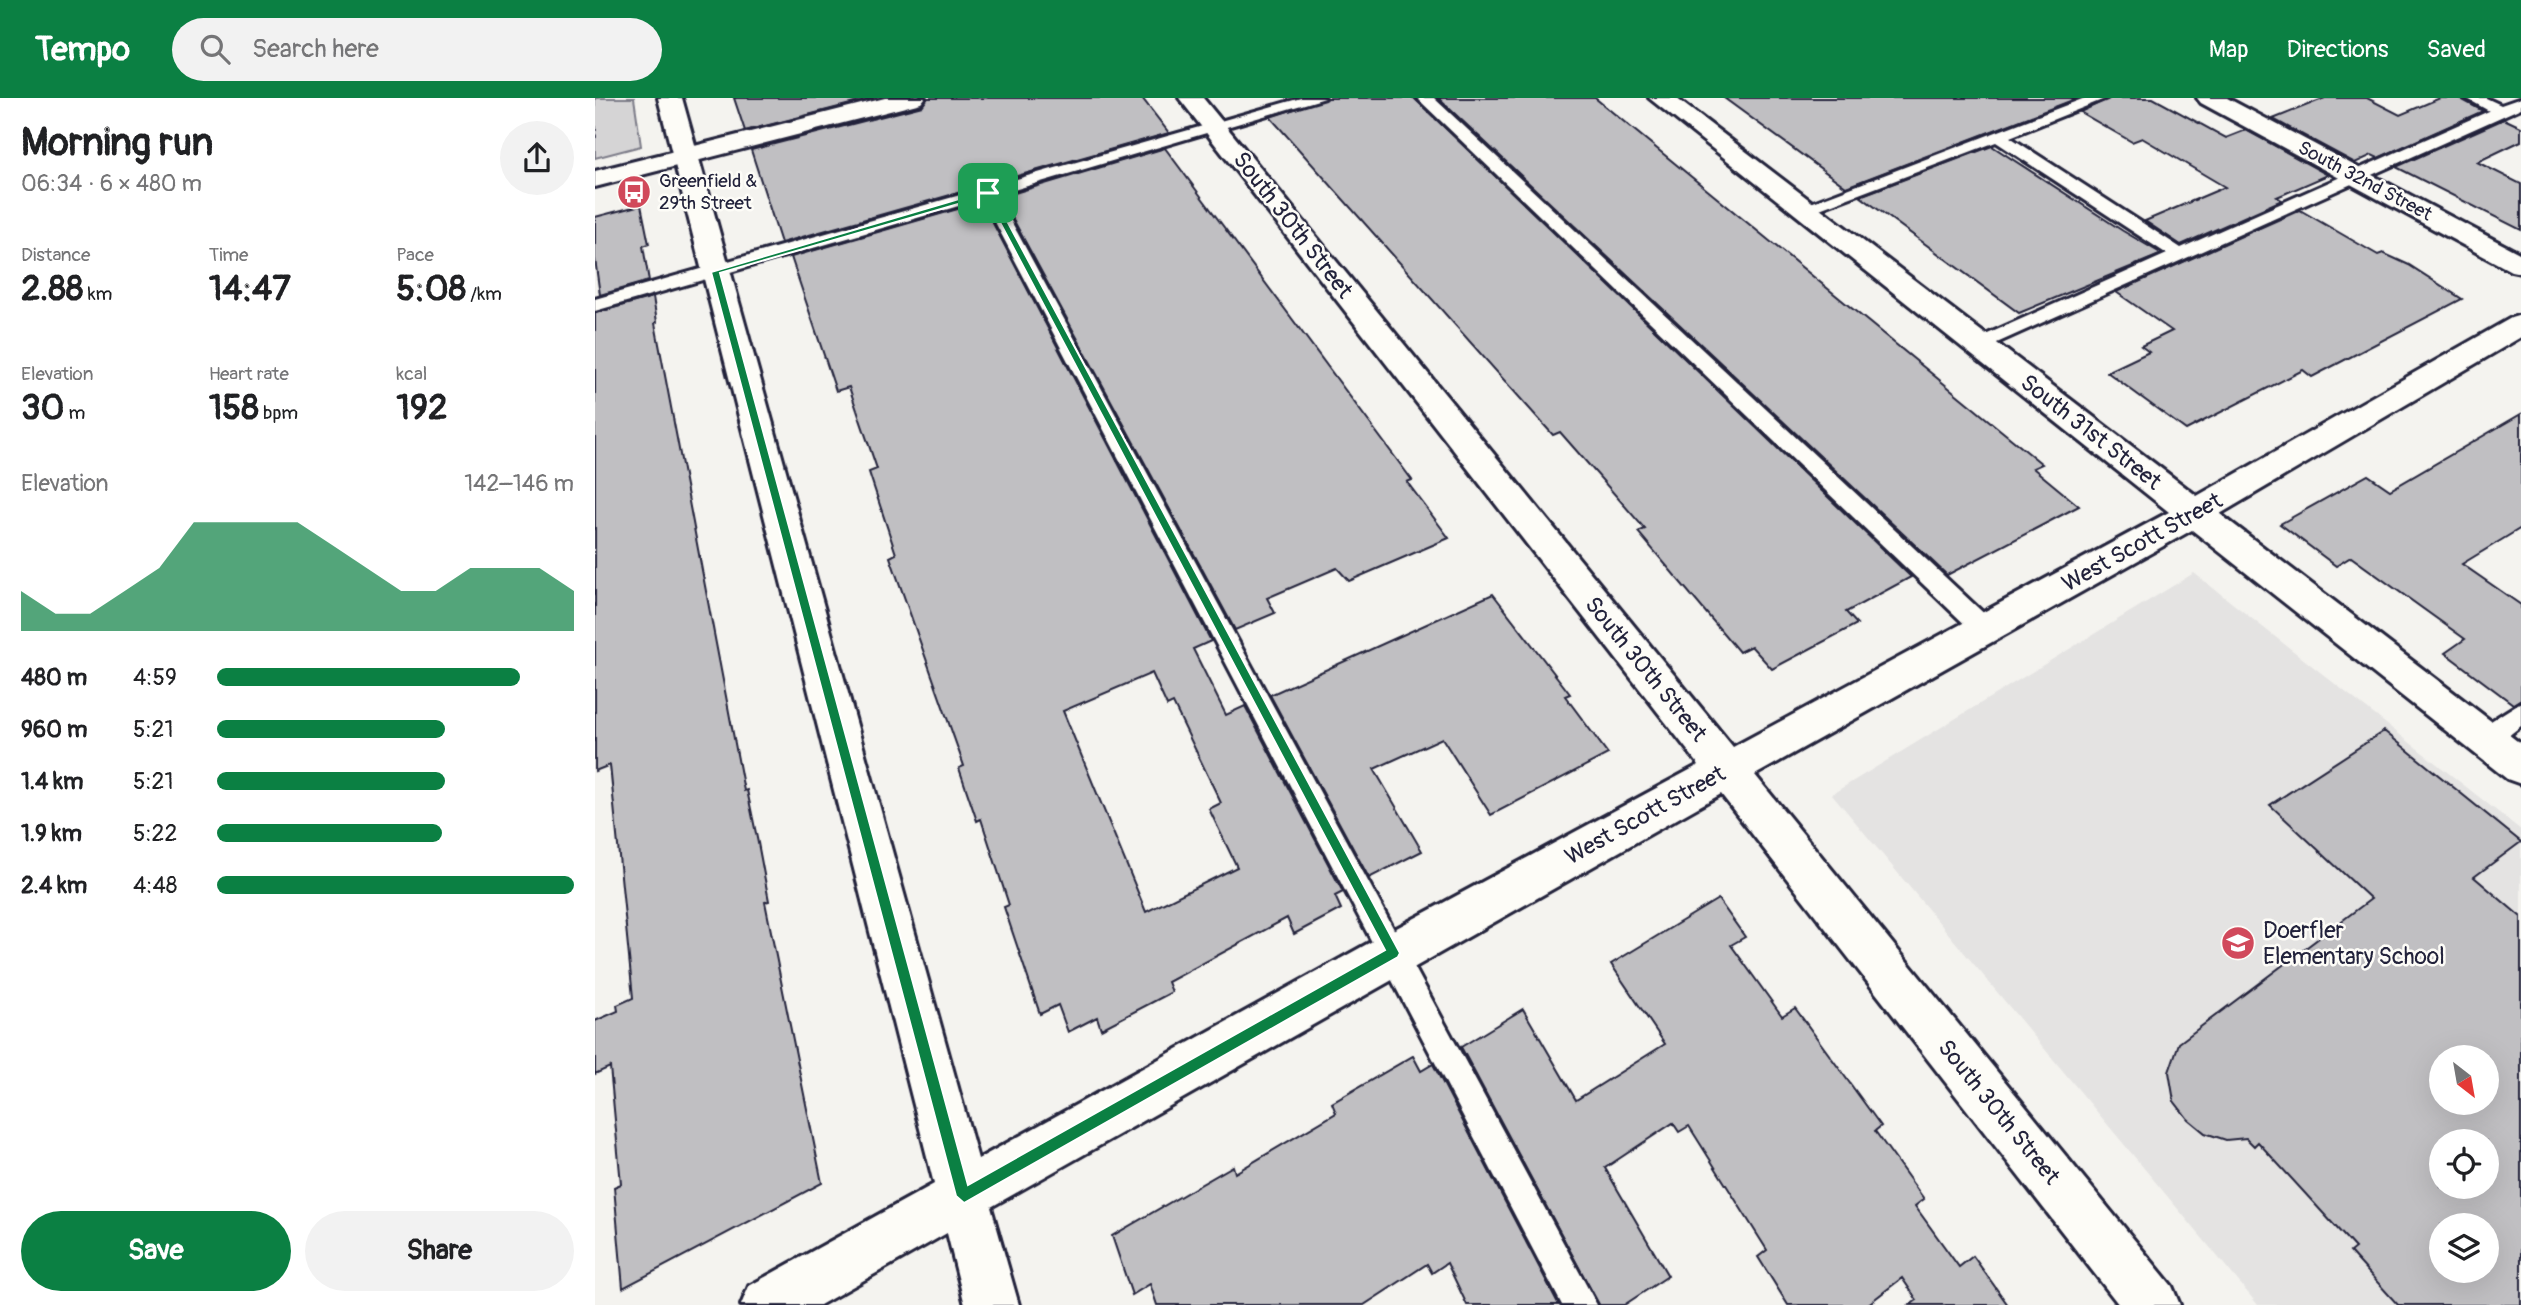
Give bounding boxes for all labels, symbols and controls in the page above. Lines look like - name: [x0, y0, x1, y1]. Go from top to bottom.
- search box: [172, 18, 662, 81]
- text: Tempo: [35, 29, 130, 70]
- icon: search: [196, 30, 234, 68]
- text: Search here: [252, 33, 379, 65]
- text: Map: [2209, 35, 2249, 64]
- text: Directions: [2287, 35, 2388, 64]
- text: Saved: [2426, 35, 2486, 64]
- text: Morning run: [21, 119, 213, 167]
- button: share: [500, 121, 574, 195]
- street label: South 32nd Street: [2294, 136, 2436, 227]
- street label: South 30th Street: [1227, 146, 1360, 305]
- pin: [958, 163, 1018, 223]
- text: 06:34 · 6 × 480 m: [21, 169, 202, 198]
- place label: Greenfield & 29th Street: [659, 169, 757, 215]
- bus stop icon: Greenfield & 29th Street: [615, 173, 653, 211]
- icon: arrive: [969, 174, 1007, 212]
- text: Distance: [21, 243, 90, 267]
- text: Time: [209, 243, 248, 267]
- text: Pace: [396, 243, 434, 267]
- text: 2.88: [21, 267, 84, 311]
- text: 14:47: [209, 267, 291, 311]
- text: 5:08: [396, 267, 466, 311]
- text: km: [84, 282, 112, 306]
- text: /km: [466, 282, 502, 306]
- text: Elevation: [21, 362, 93, 386]
- text: Heart rate: [209, 362, 289, 386]
- text: kcal: [396, 362, 427, 386]
- street label: South 31st Street: [2015, 368, 2168, 497]
- text: 30: [21, 386, 64, 430]
- text: 158: [209, 386, 259, 430]
- text: 192: [396, 386, 448, 430]
- text: m: [64, 401, 85, 425]
- text: bpm: [259, 401, 298, 425]
- text: Elevation: [21, 469, 109, 498]
- text: 142–146 m: [464, 469, 574, 498]
- street label: West Scott Street: [2057, 486, 2228, 598]
- street label: South 30th Street: [1579, 591, 1714, 748]
- text: 480 m: [21, 663, 87, 692]
- text: 4:59: [133, 663, 177, 692]
- text: 960 m: [21, 715, 87, 744]
- text: 5:21: [133, 715, 173, 744]
- street label: West Scott Street: [1560, 759, 1731, 871]
- text: 1.4 km: [21, 767, 83, 796]
- text: 5:21: [133, 767, 173, 796]
- text: 1.9 km: [21, 819, 82, 848]
- text: 5:22: [133, 819, 177, 848]
- text: 2.4 km: [21, 871, 87, 900]
- text: 4:48: [133, 871, 177, 900]
- place label: Doerfler Elementary School: [2263, 916, 2445, 971]
- school or university icon: Doerfler Elementary School: [2219, 924, 2257, 962]
- street label: South 30th Street: [1932, 1034, 2067, 1191]
- north arrow: [2429, 1045, 2499, 1115]
- map controls: [2429, 1045, 2499, 1283]
- button: locate: [2429, 1129, 2499, 1199]
- button: Save: [21, 1211, 291, 1291]
- button: Share: [305, 1211, 574, 1291]
- button: layers: [2429, 1213, 2499, 1283]

